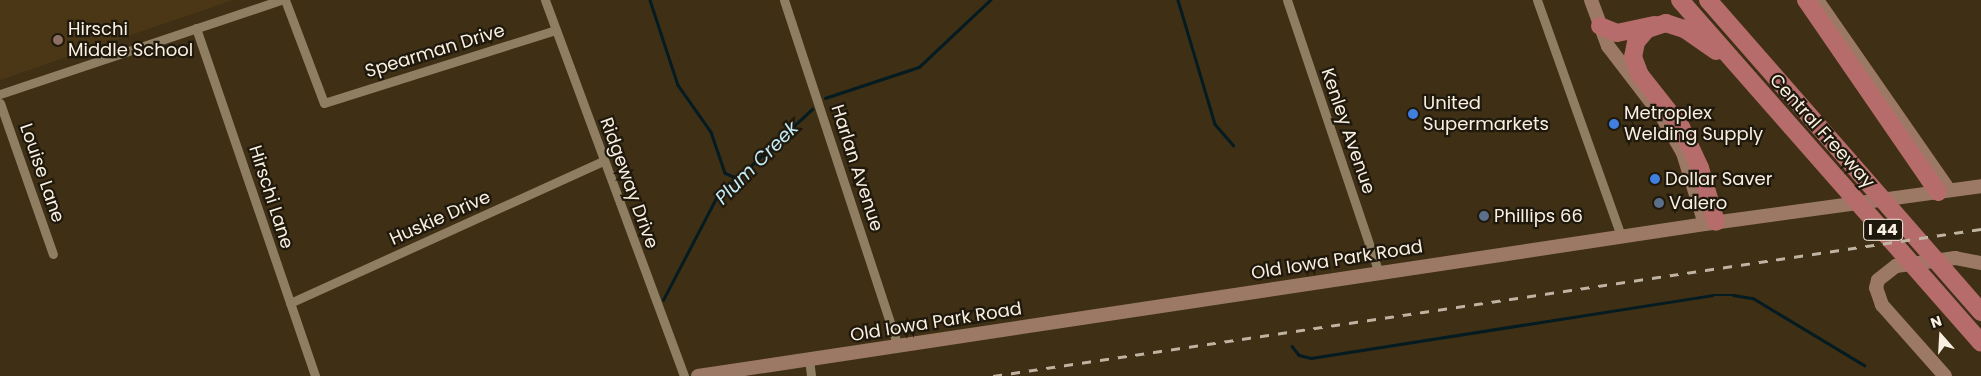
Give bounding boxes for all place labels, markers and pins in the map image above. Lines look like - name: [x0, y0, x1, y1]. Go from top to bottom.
- place label: Hirschi Middle School: [68, 19, 193, 62]
- marker: Hirschi Middle School: [52, 34, 64, 46]
- place label: United Supermarkets: [1423, 93, 1549, 136]
- place label: Metroplex Welding Supply: [1624, 103, 1763, 146]
- marker: United Supermarkets: [1407, 108, 1419, 120]
- marker: Metroplex Welding Supply: [1608, 118, 1620, 130]
- place label: Dollar Saver: [1665, 168, 1772, 190]
- marker: Dollar Saver: [1649, 173, 1661, 185]
- place label: Valero: [1669, 192, 1727, 214]
- marker: Valero: [1653, 197, 1665, 209]
- place label: Phillips 66: [1494, 205, 1583, 227]
- marker: Phillips 66: [1478, 210, 1490, 222]

